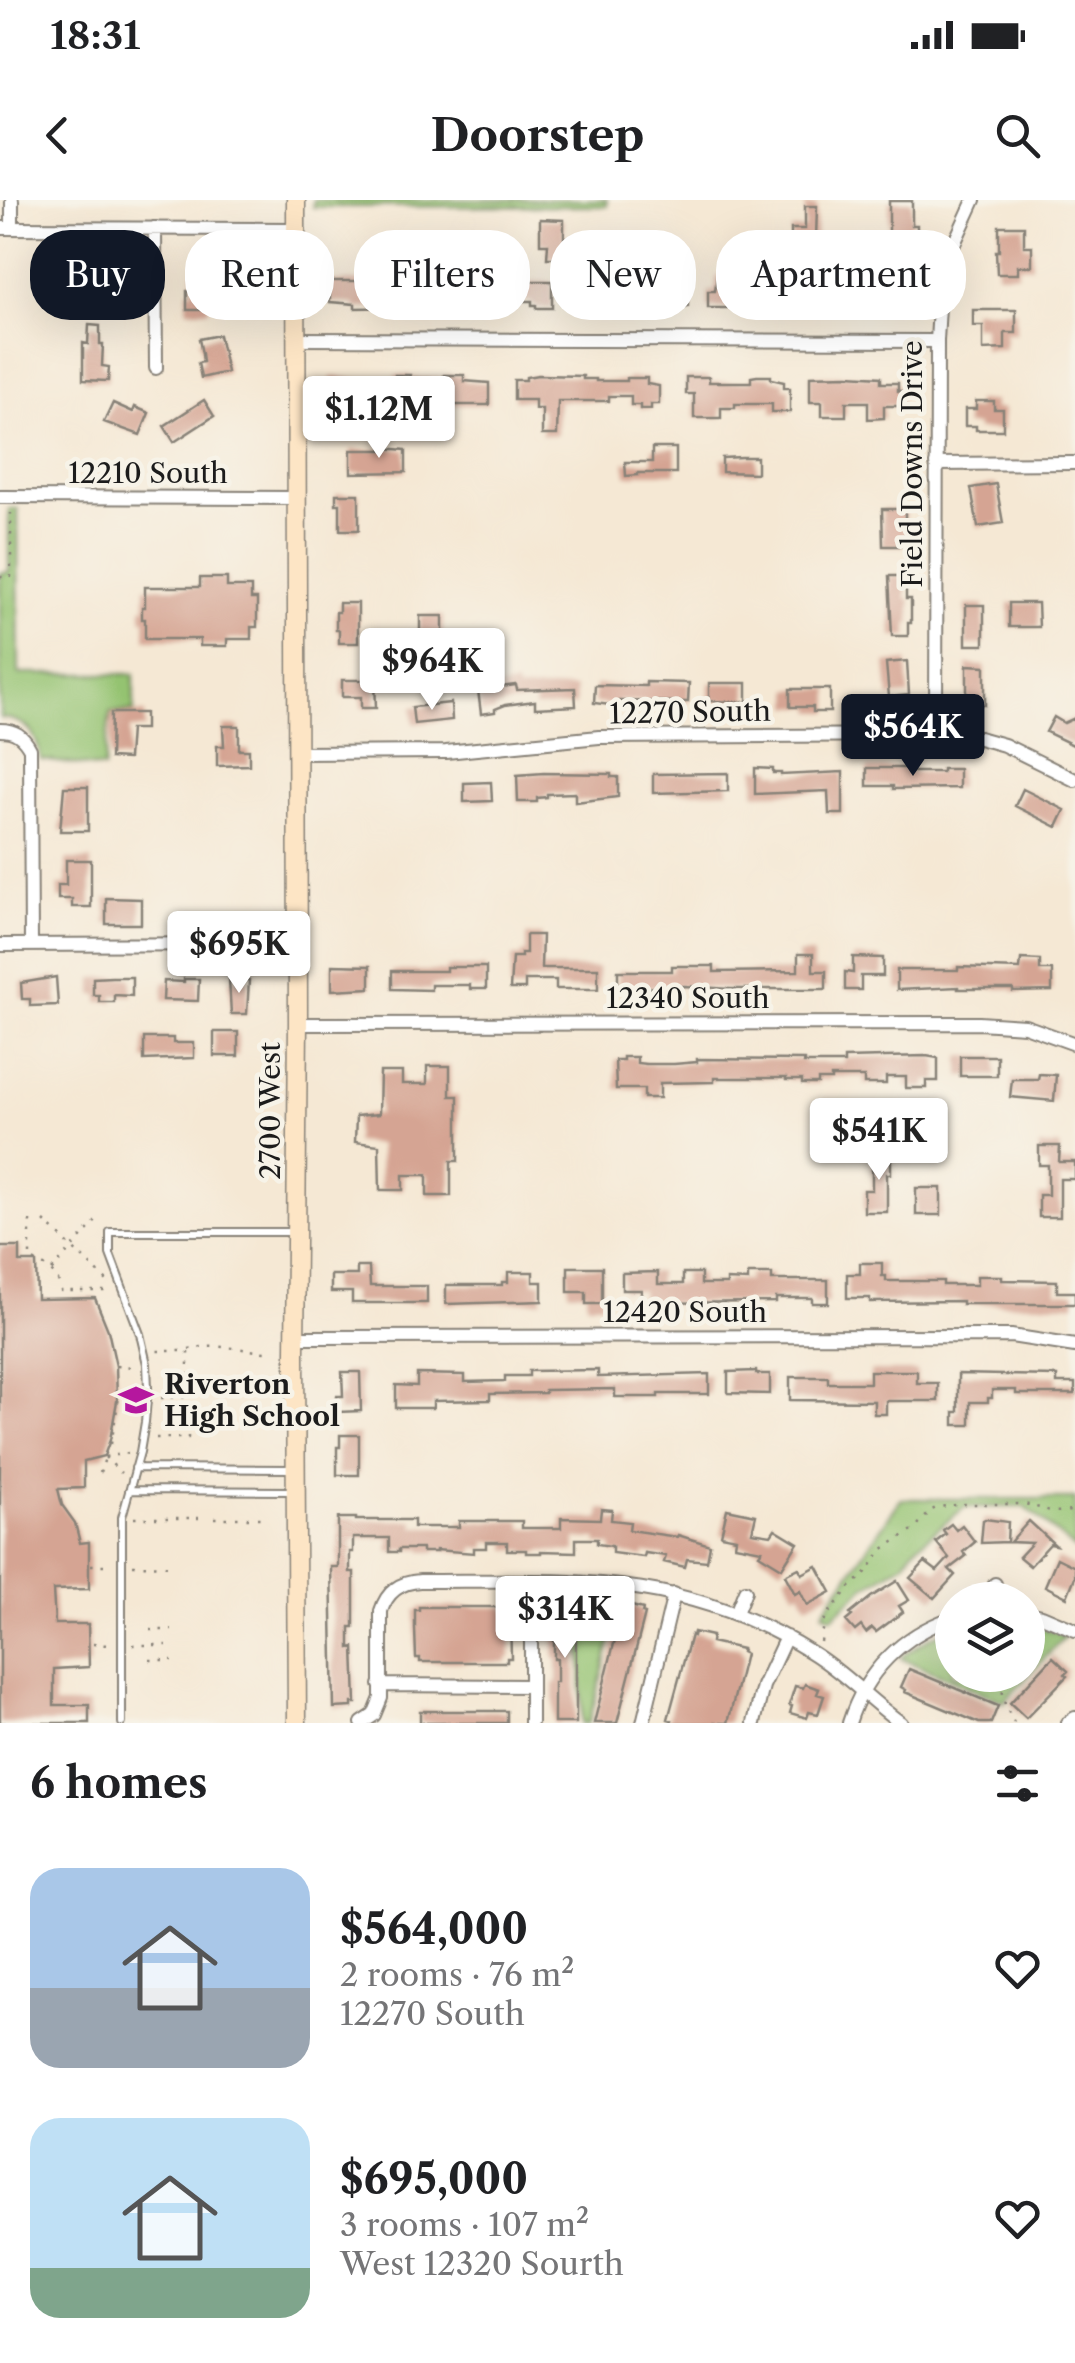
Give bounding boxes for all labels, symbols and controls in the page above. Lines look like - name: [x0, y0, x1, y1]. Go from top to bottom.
- text: 18:31: [50, 12, 140, 59]
- text: Doorstep: [430, 107, 645, 163]
- icon: back: [30, 108, 85, 163]
- icon: search: [990, 108, 1045, 163]
- chip: Buy: [30, 230, 165, 320]
- chip: Rent: [185, 230, 334, 320]
- chip: Filters: [354, 230, 530, 320]
- chip: New: [550, 230, 696, 320]
- chip: Apartment: [716, 230, 966, 320]
- street label: Field Downs Drive: [895, 340, 929, 588]
- pin: $1.12M: [298, 376, 460, 461]
- text: $1.12M: [325, 389, 433, 428]
- street label: 12210 South: [68, 456, 228, 490]
- pin: $964K: [362, 628, 502, 713]
- text: $964K: [382, 641, 482, 680]
- street label: 12270 South: [609, 694, 771, 730]
- pin: $564K: [843, 694, 983, 779]
- text: $564K: [863, 707, 963, 746]
- pin: $695K: [169, 911, 309, 996]
- text: $695K: [189, 924, 289, 963]
- street label: 12340 South: [606, 981, 770, 1015]
- street label: 2700 West: [253, 1042, 287, 1180]
- pin: $541K: [809, 1098, 949, 1183]
- text: $541K: [832, 1111, 926, 1150]
- street label: 12420 South: [603, 1295, 767, 1329]
- place label: Riverton High School: [164, 1367, 340, 1433]
- school or university icon: Riverton High School: [117, 1381, 155, 1419]
- pin: $314K: [495, 1576, 635, 1661]
- map controls: [935, 1582, 1045, 1692]
- button: layers: [935, 1582, 1045, 1692]
- text: $314K: [518, 1589, 612, 1628]
- icon: filters: [990, 1756, 1045, 1811]
- text: 6 homes: [30, 1757, 208, 1809]
- text: $564,000: [340, 1903, 528, 1955]
- icon: home: [110, 1908, 230, 2028]
- icon: heart: [990, 1941, 1045, 1996]
- text: 2 rooms · 76 m²: [340, 1955, 574, 1994]
- text: 12270 South: [340, 1994, 525, 2033]
- text: $695,000: [340, 2153, 528, 2205]
- icon: home: [110, 2158, 230, 2278]
- icon: heart: [990, 2191, 1045, 2246]
- text: 3 rooms · 107 m²: [340, 2205, 589, 2244]
- text: West 12320 Sourth: [340, 2244, 624, 2283]

